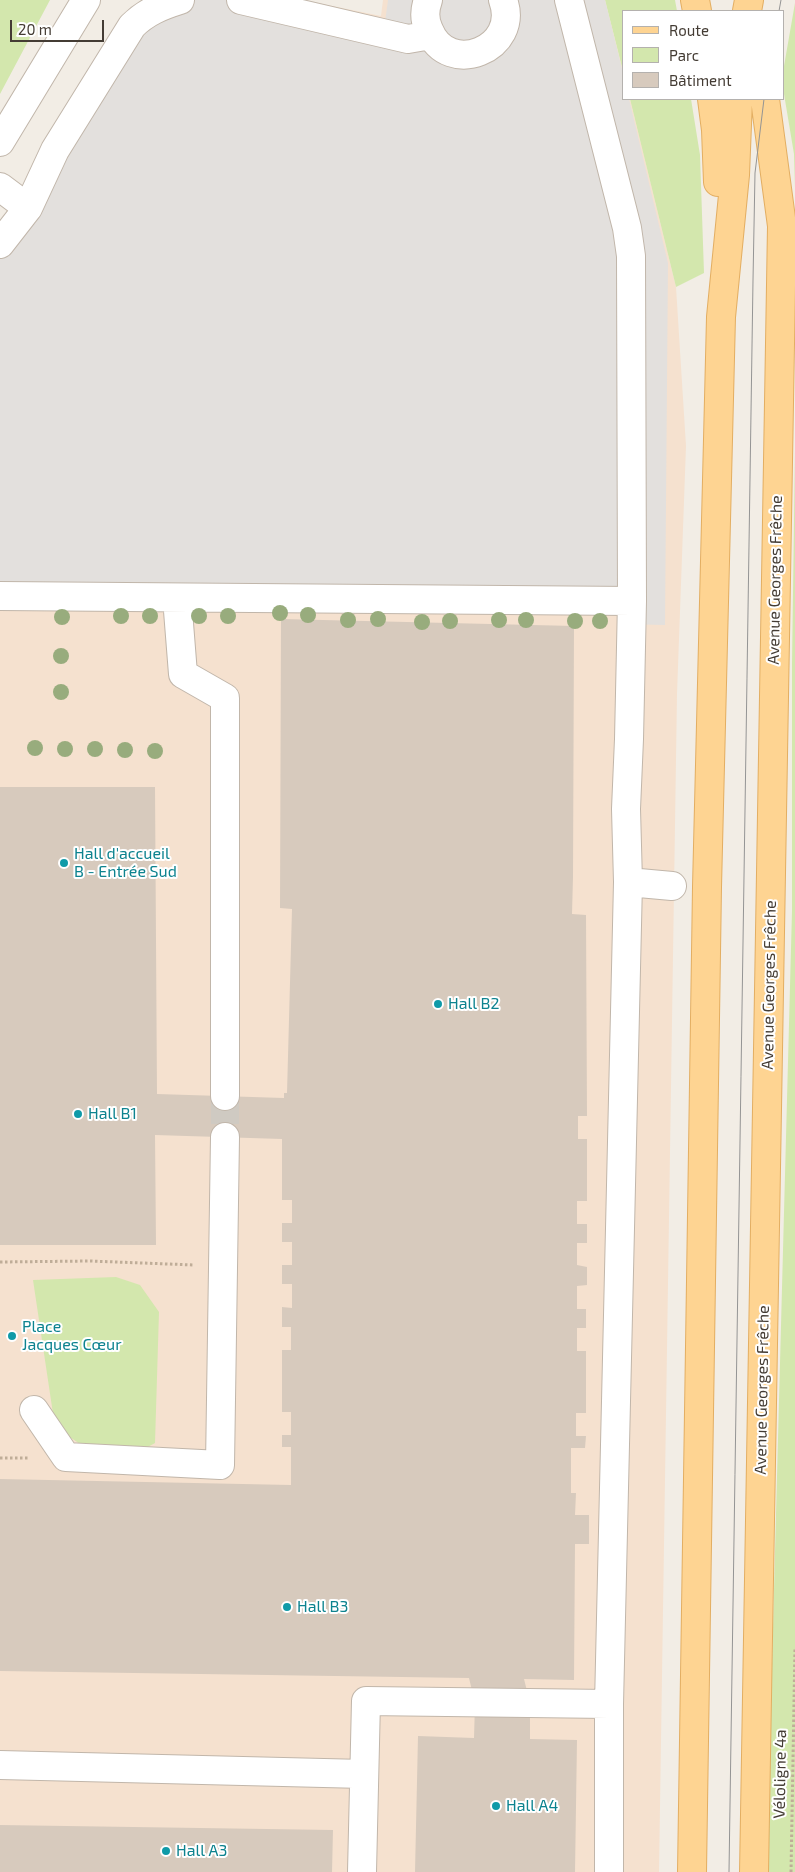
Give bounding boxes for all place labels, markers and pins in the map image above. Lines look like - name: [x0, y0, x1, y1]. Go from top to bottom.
- place label: Hall d'accueil B - Entrée Sud: [74, 844, 177, 882]
- marker: Hall d'accueil B - Entrée Sud: [58, 857, 70, 869]
- place label: Hall B2: [448, 994, 499, 1014]
- marker: Hall B2: [432, 998, 444, 1010]
- place label: Hall B1: [88, 1104, 137, 1124]
- marker: Hall B1: [72, 1108, 84, 1120]
- place label: Place Jacques Cœur: [22, 1317, 122, 1355]
- marker: Place Jacques Cœur: [6, 1330, 18, 1342]
- place label: Hall B3: [297, 1597, 348, 1617]
- marker: Hall B3: [281, 1601, 293, 1613]
- place label: Hall A4: [506, 1796, 558, 1816]
- marker: Hall A4: [490, 1800, 502, 1812]
- place label: Hall A3: [176, 1841, 227, 1861]
- marker: Hall A3: [160, 1845, 172, 1857]

